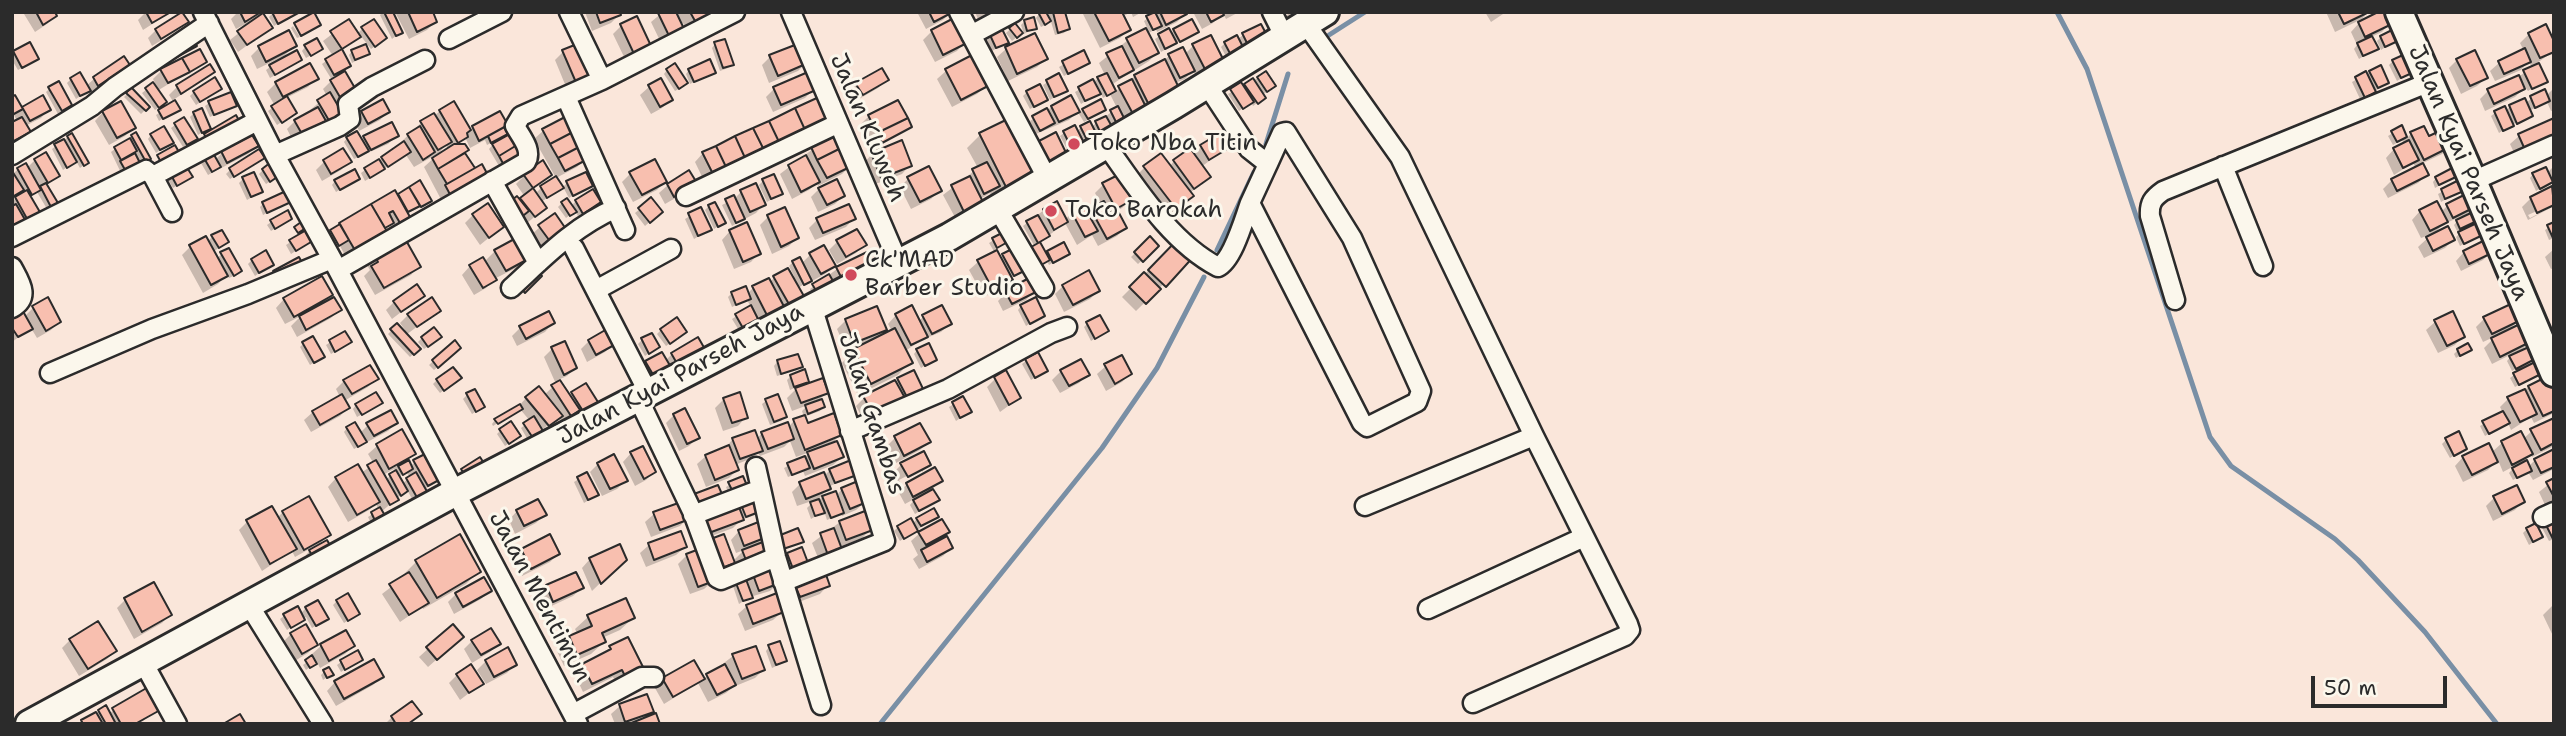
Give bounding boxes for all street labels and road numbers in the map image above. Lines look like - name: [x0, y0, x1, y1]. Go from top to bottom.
- street label: Jalan Kyai Parseh Jaya: [2401, 41, 2535, 305]
- street label: Jalan Kluweh: [823, 49, 911, 207]
- street label: Jalan Kyai Parseh Jaya: [553, 298, 809, 452]
- street label: Jalan Gambas: [831, 329, 911, 499]
- street label: Jalan Mentimun: [482, 506, 596, 688]

